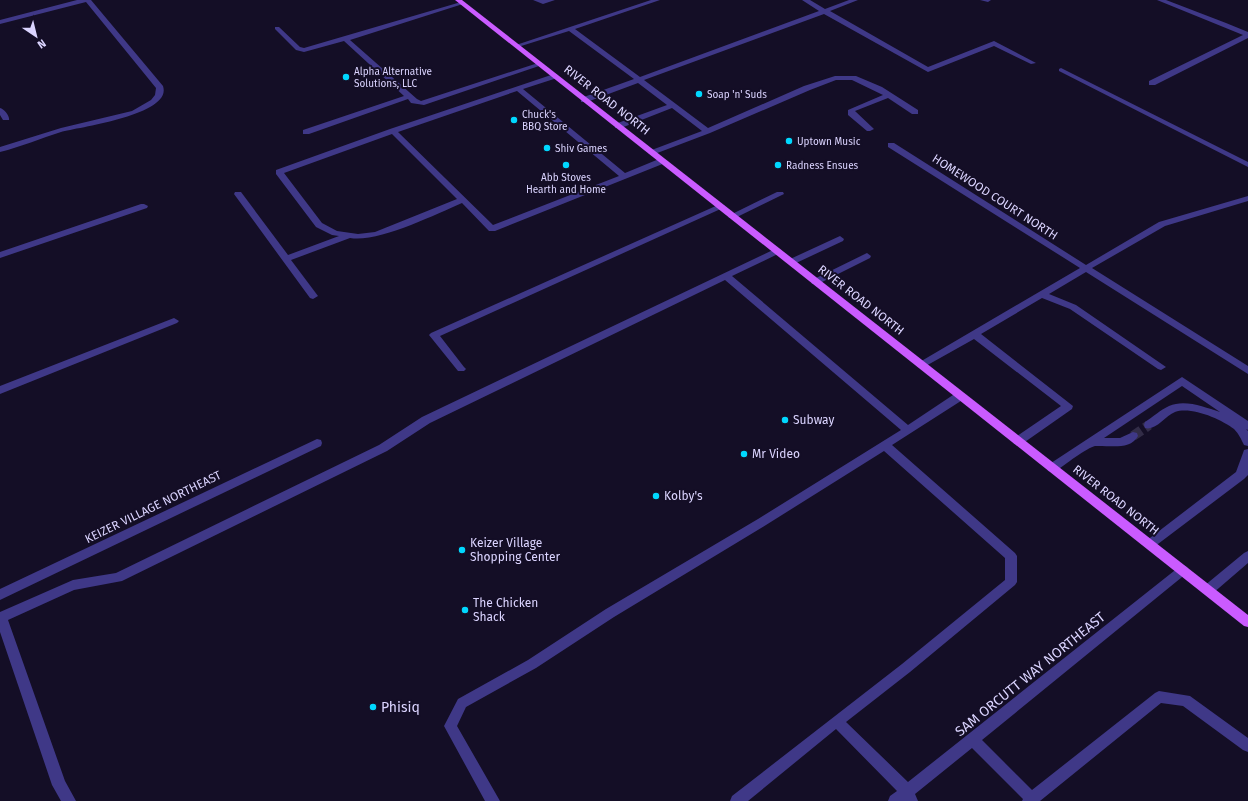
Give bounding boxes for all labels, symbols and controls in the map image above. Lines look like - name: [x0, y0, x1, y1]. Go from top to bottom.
- north arrow: [16, 16, 56, 56]
- text: N: [35, 36, 48, 51]
- street label: RIVER ROAD NORTH: [561, 62, 653, 138]
- place label: Alpha Alternative Solutions, LLC: [354, 66, 432, 90]
- marker: Alpha Alternative Solutions, LLC: [341, 72, 351, 82]
- marker: Soap 'n' Suds: [694, 89, 704, 99]
- place label: Soap 'n' Suds: [707, 89, 767, 101]
- place label: Chuck's BBQ Store: [522, 109, 567, 133]
- marker: Chuck's BBQ Store: [509, 115, 519, 125]
- marker: Uptown Music: [784, 136, 794, 146]
- place label: Uptown Music: [797, 136, 861, 148]
- marker: Shiv Games: [542, 143, 552, 153]
- place label: Shiv Games: [555, 143, 607, 155]
- street label: HOMEWOOD COURT NORTH: [930, 151, 1060, 243]
- marker: Abb Stoves Hearth and Home: [561, 160, 571, 170]
- marker: Radness Ensues: [773, 160, 783, 170]
- place label: Radness Ensues: [786, 160, 859, 172]
- place label: Abb Stoves Hearth and Home: [526, 172, 606, 196]
- street label: RIVER ROAD NORTH: [815, 262, 907, 338]
- place label: Subway: [793, 413, 834, 427]
- marker: Subway: [780, 415, 790, 425]
- place label: Mr Video: [752, 447, 800, 461]
- marker: Mr Video: [739, 449, 749, 459]
- street label: RIVER ROAD NORTH: [1070, 462, 1162, 538]
- street label: KEIZER VILLAGE NORTHEAST: [83, 468, 224, 546]
- place label: Kolby's: [664, 489, 703, 503]
- marker: Kolby's: [651, 491, 661, 501]
- place label: Keizer Village Shopping Center: [470, 536, 560, 564]
- marker: Keizer Village Shopping Center: [457, 545, 467, 555]
- place label: The Chicken Shack: [473, 596, 538, 624]
- marker: The Chicken Shack: [460, 605, 470, 615]
- street label: SAM ORCUTT WAY NORTHEAST: [952, 608, 1109, 740]
- place label: Phisiq: [381, 699, 420, 716]
- marker: Phisiq: [368, 702, 378, 712]

